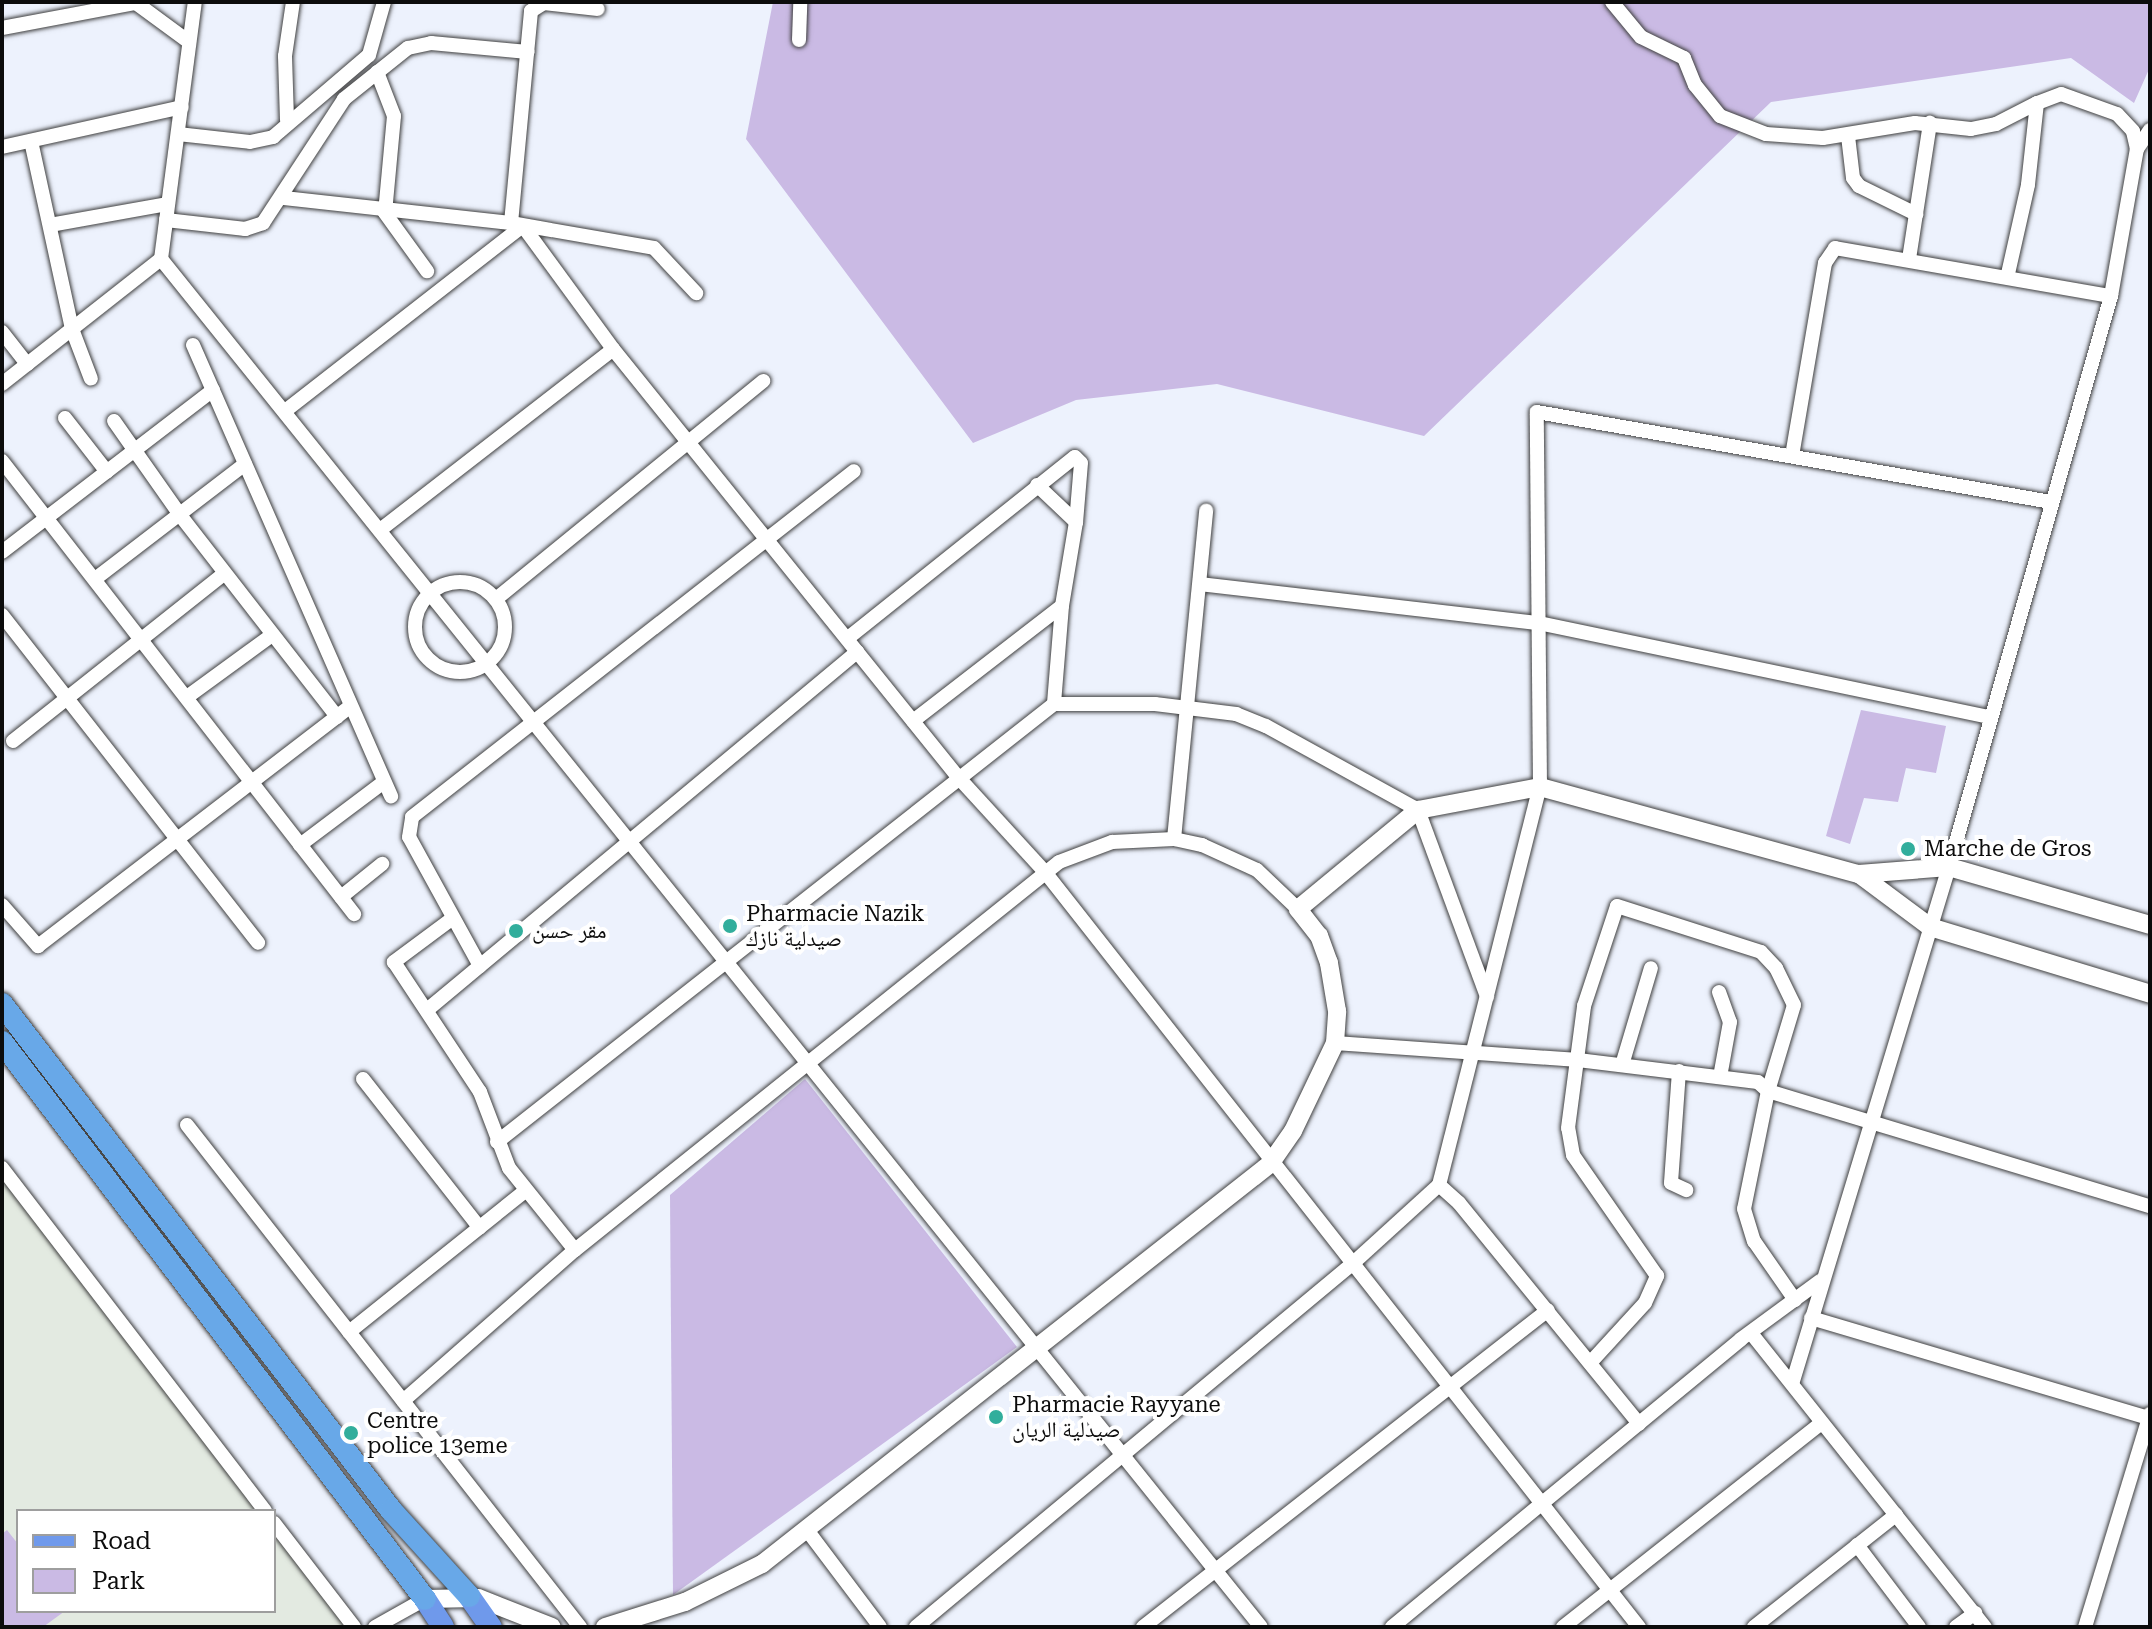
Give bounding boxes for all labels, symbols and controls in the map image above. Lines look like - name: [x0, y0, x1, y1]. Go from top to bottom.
- place label: Marche de Gros: [1924, 836, 2091, 862]
- marker: Marche de Gros: [1899, 840, 1917, 858]
- place label: Pharmacie Nazik صيدلية نازك: [746, 900, 924, 952]
- marker: Pharmacie Nazik صيدلية نازك: [721, 917, 739, 935]
- place label: مقر حسن: [532, 918, 606, 944]
- marker: مقر حسن: [507, 922, 525, 940]
- place label: Pharmacie Rayyane صيدلية الريان: [1012, 1391, 1221, 1442]
- place label: Centre police 13eme: [367, 1407, 508, 1458]
- marker: Pharmacie Rayyane صيدلية الريان: [987, 1408, 1005, 1426]
- marker: Centre police 13eme: [342, 1424, 360, 1442]
- legend: [16, 1509, 276, 1613]
- text: Road: [92, 1527, 151, 1555]
- text: Park: [92, 1567, 145, 1595]

